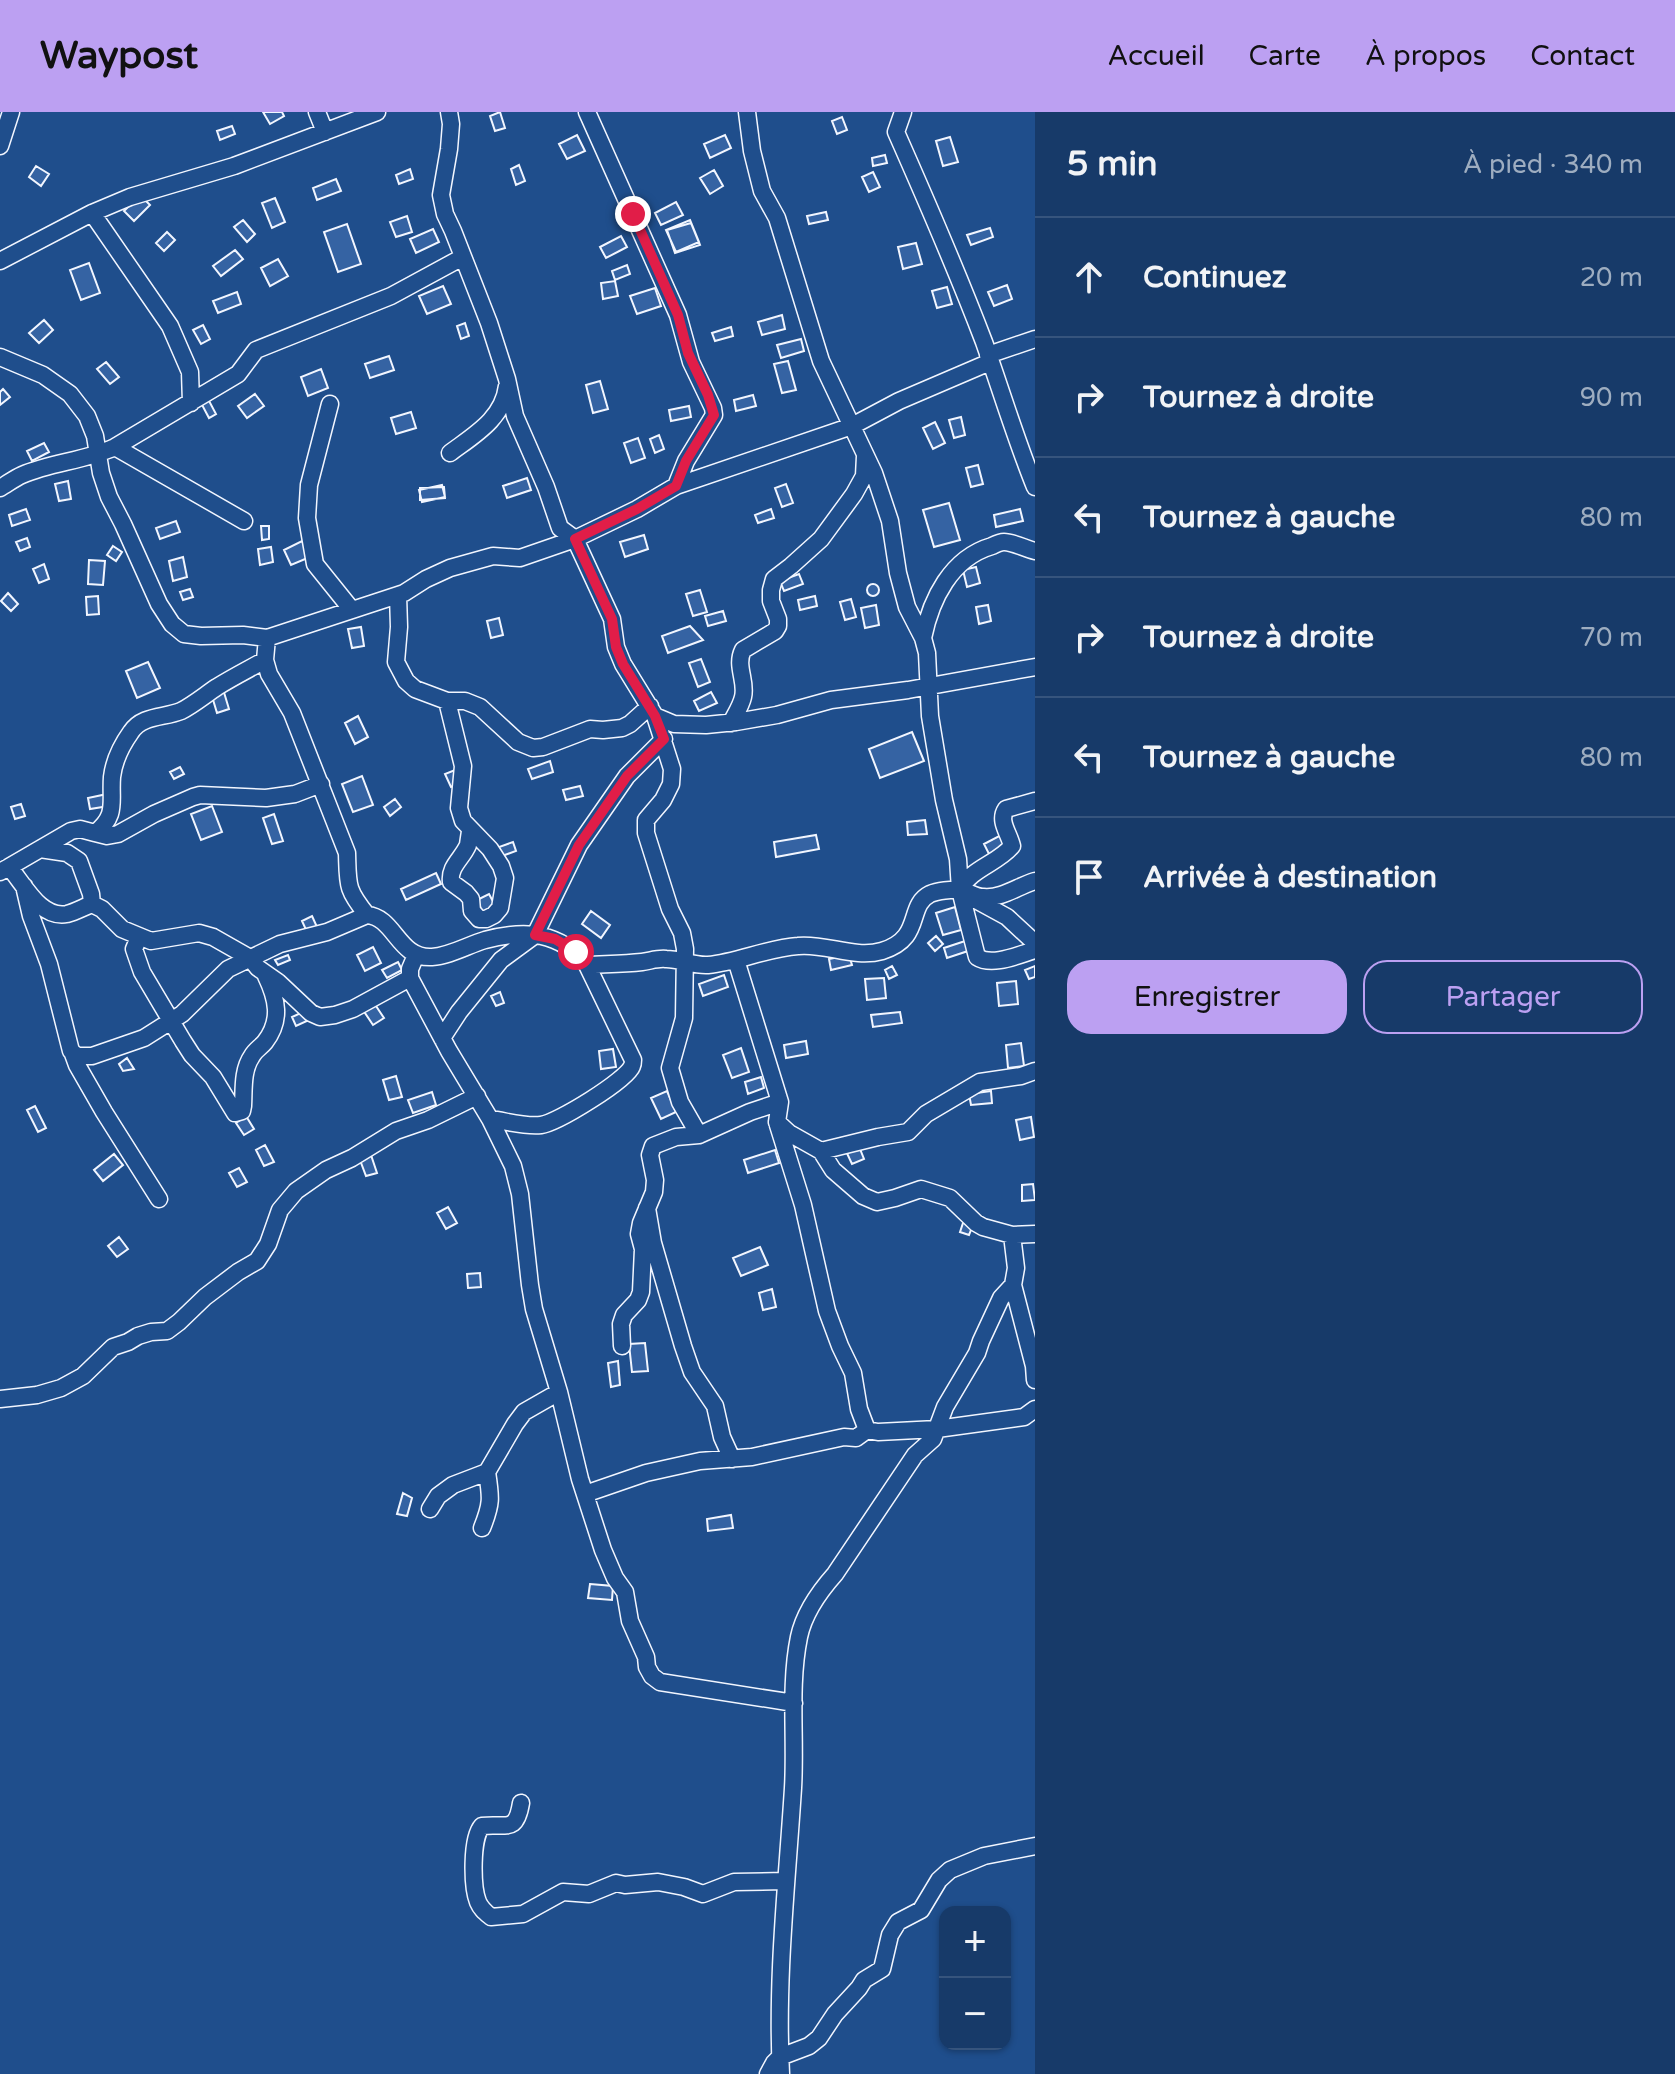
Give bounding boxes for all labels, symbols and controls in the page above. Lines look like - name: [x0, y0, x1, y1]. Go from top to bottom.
- text: Waypost: [40, 33, 198, 79]
- text: Accueil: [1107, 39, 1205, 73]
- text: Carte: [1249, 39, 1321, 73]
- text: À propos: [1365, 39, 1486, 73]
- text: Contact: [1530, 39, 1635, 73]
- text: 5 min: [1067, 144, 1158, 185]
- text: À pied · 340 m: [1463, 149, 1643, 180]
- route end: [615, 196, 651, 232]
- icon: ahead: [1067, 255, 1111, 299]
- text: Continuez: [1143, 259, 1287, 296]
- text: 20 m: [1580, 262, 1643, 293]
- icon: right: [1067, 375, 1111, 419]
- text: Tournez à droite: [1143, 379, 1374, 416]
- text: 90 m: [1580, 382, 1643, 413]
- icon: left: [1067, 495, 1111, 539]
- text: Tournez à gauche: [1143, 499, 1395, 536]
- text: 80 m: [1580, 502, 1643, 533]
- icon: right: [1067, 615, 1111, 659]
- text: Tournez à droite: [1143, 619, 1374, 656]
- text: 70 m: [1580, 622, 1643, 653]
- icon: left: [1067, 735, 1111, 779]
- text: Tournez à gauche: [1143, 739, 1395, 776]
- text: 80 m: [1580, 742, 1643, 773]
- icon: arrive: [1067, 855, 1111, 899]
- text: Arrivée à destination: [1143, 859, 1437, 896]
- route start: [558, 934, 594, 970]
- button: Enregistrer: [1067, 960, 1347, 1034]
- button: Partager: [1363, 960, 1643, 1034]
- map controls: [939, 1906, 1011, 2050]
- button: +: [939, 1906, 1011, 1978]
- button: −: [939, 1978, 1011, 2050]

